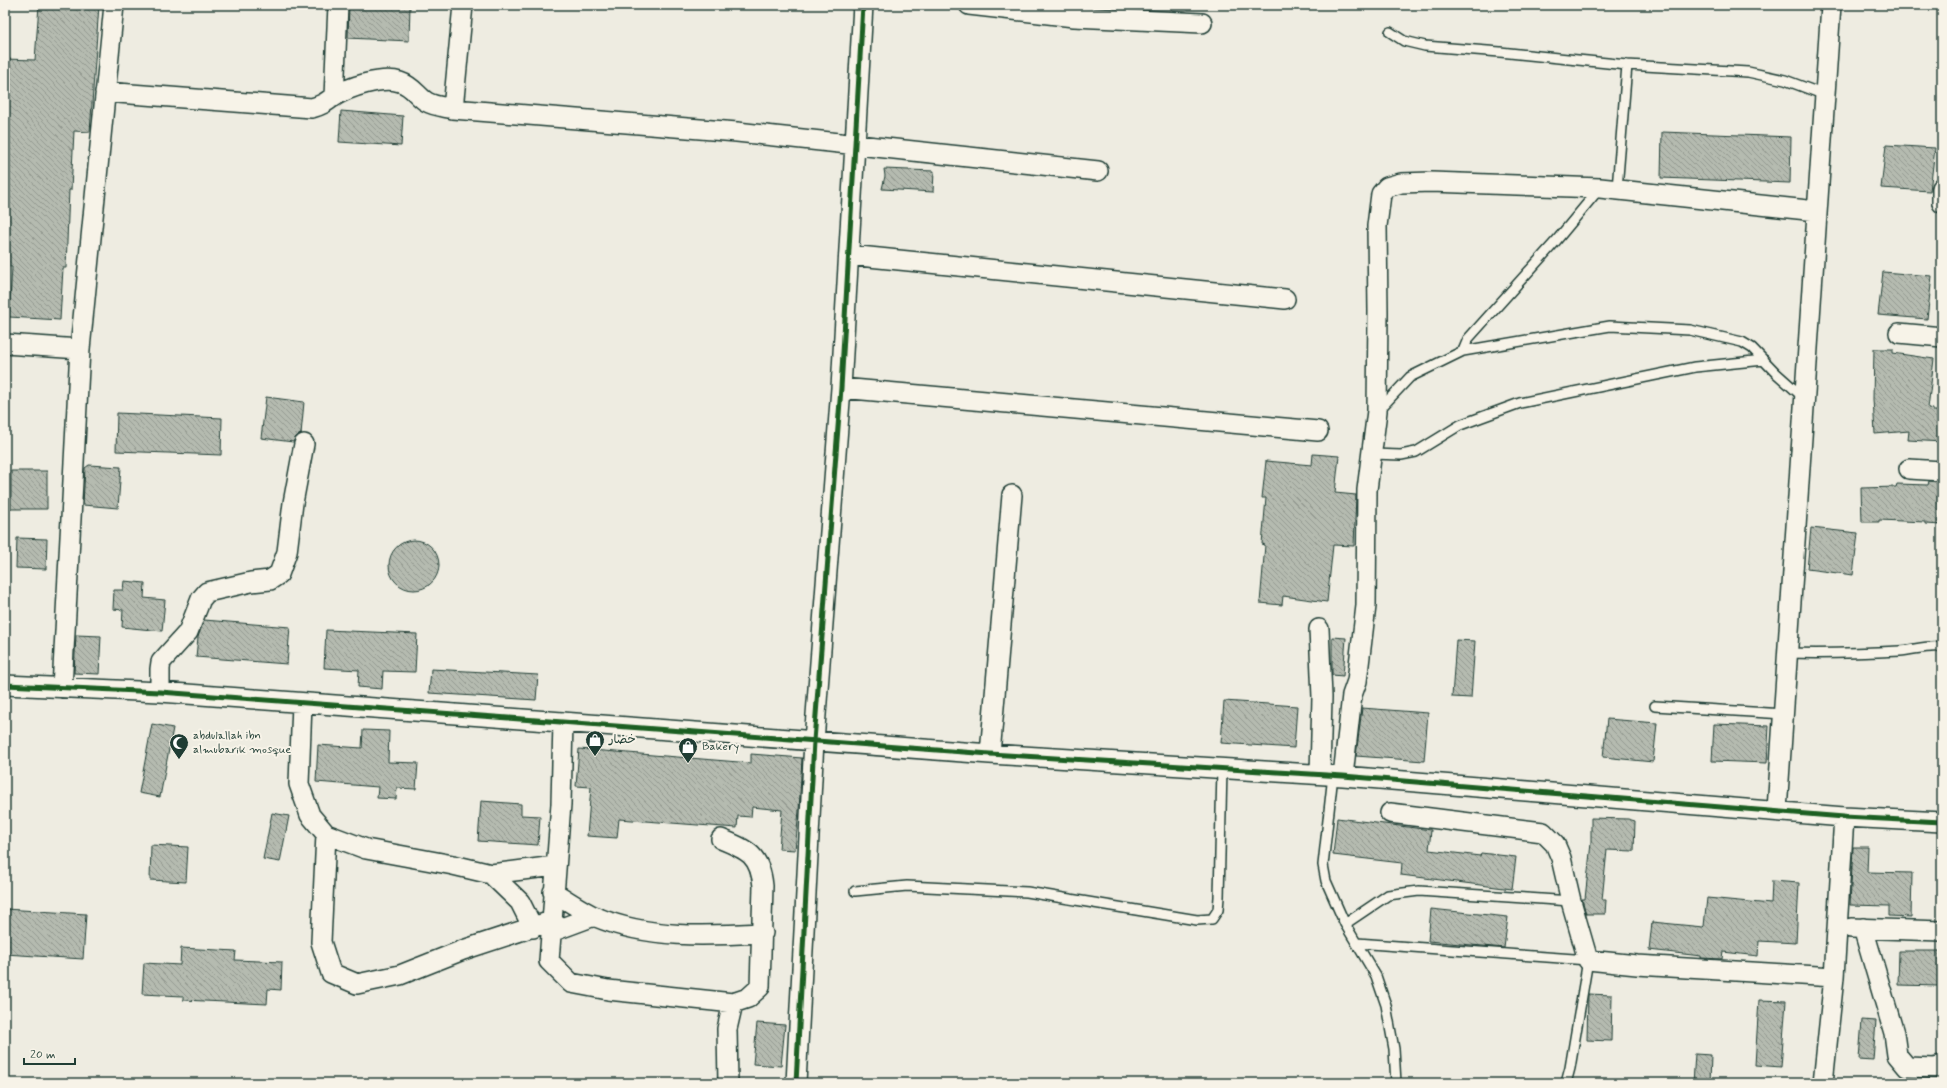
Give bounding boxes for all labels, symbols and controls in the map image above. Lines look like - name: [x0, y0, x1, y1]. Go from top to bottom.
- place label: abdulallah ibn almubarik mosque: [193, 728, 291, 758]
- shop icon: خضار: [584, 729, 606, 757]
- mosque icon: abdulallah ibn almubarik mosque: [168, 732, 190, 760]
- place label: خضار: [608, 732, 636, 748]
- shop icon: Bakery: [677, 736, 699, 764]
- place label: Bakery: [702, 739, 740, 755]
- scale bar: [24, 1040, 75, 1066]
- text: 20 m: [30, 1047, 56, 1063]

